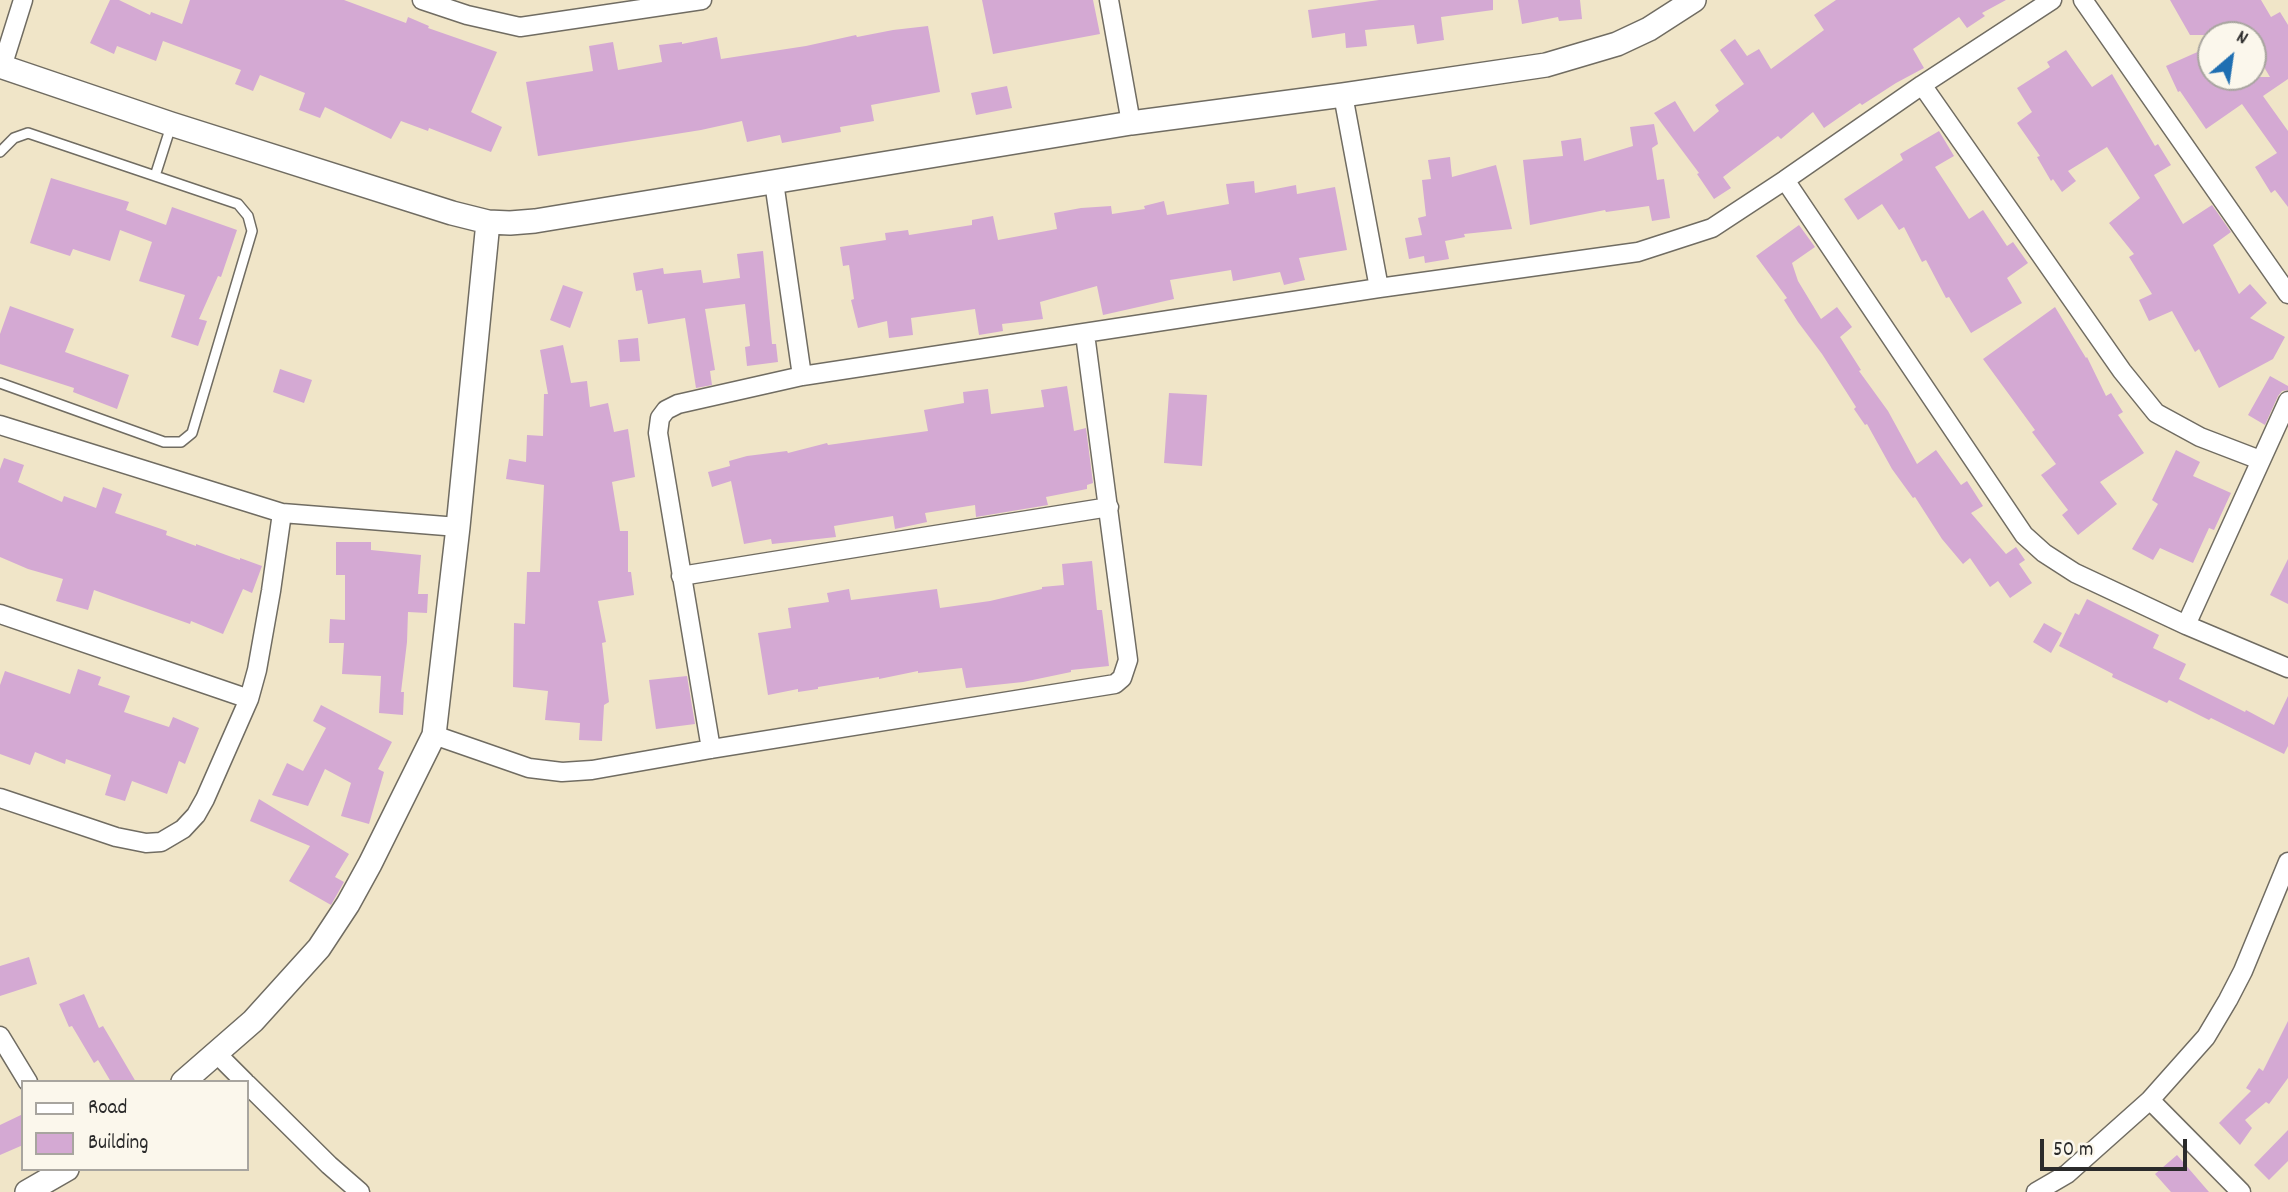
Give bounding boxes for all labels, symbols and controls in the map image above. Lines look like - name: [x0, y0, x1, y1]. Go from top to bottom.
- north arrow: [2197, 21, 2267, 91]
- text: N: [2231, 25, 2252, 53]
- legend: [21, 1080, 248, 1171]
- text: Road: [88, 1094, 127, 1124]
- scale bar: [2043, 1126, 2190, 1170]
- text: Building: [88, 1129, 148, 1159]
- text: 50 m: [2053, 1136, 2093, 1166]

